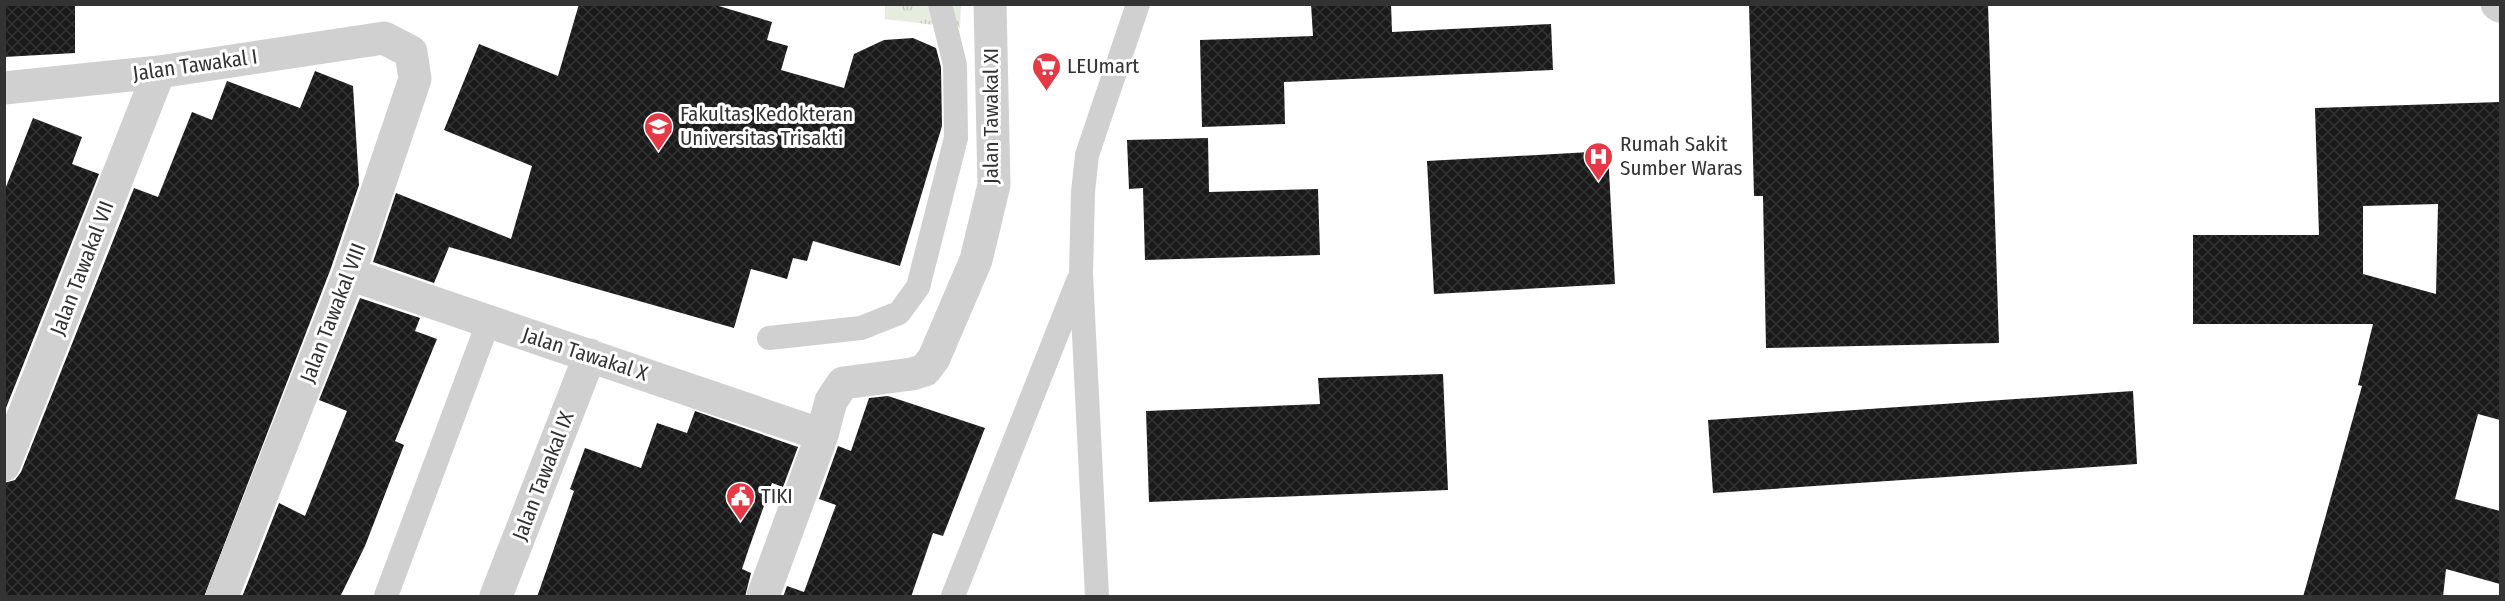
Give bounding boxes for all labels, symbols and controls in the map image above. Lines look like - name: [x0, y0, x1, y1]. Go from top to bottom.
- street label: Jalan Tawakal I: [131, 43, 259, 87]
- street label: Jalan Tawakal XI: [978, 48, 1004, 184]
- supermarket icon: LEUmart: [1030, 50, 1062, 92]
- place label: LEUmart: [1067, 53, 1139, 79]
- place label: Fakultas Kedokteran Universitas Trisakti: [680, 101, 853, 151]
- school or university icon: Fakultas Kedokteran Universitas Trisakti: [643, 110, 675, 152]
- place label: Rumah Sakit Sumber Waras: [1620, 131, 1743, 181]
- hospital icon: Rumah Sakit Sumber Waras: [1583, 140, 1615, 182]
- street label: Jalan Tawakal VII: [44, 197, 120, 339]
- street label: Jalan Tawakal VIII: [294, 240, 372, 386]
- street label: Jalan Tawakal X: [519, 321, 652, 387]
- street label: Jalan Tawakal IX: [507, 407, 580, 544]
- public building icon: TIKI: [724, 480, 756, 522]
- place label: TIKI: [761, 483, 793, 509]

